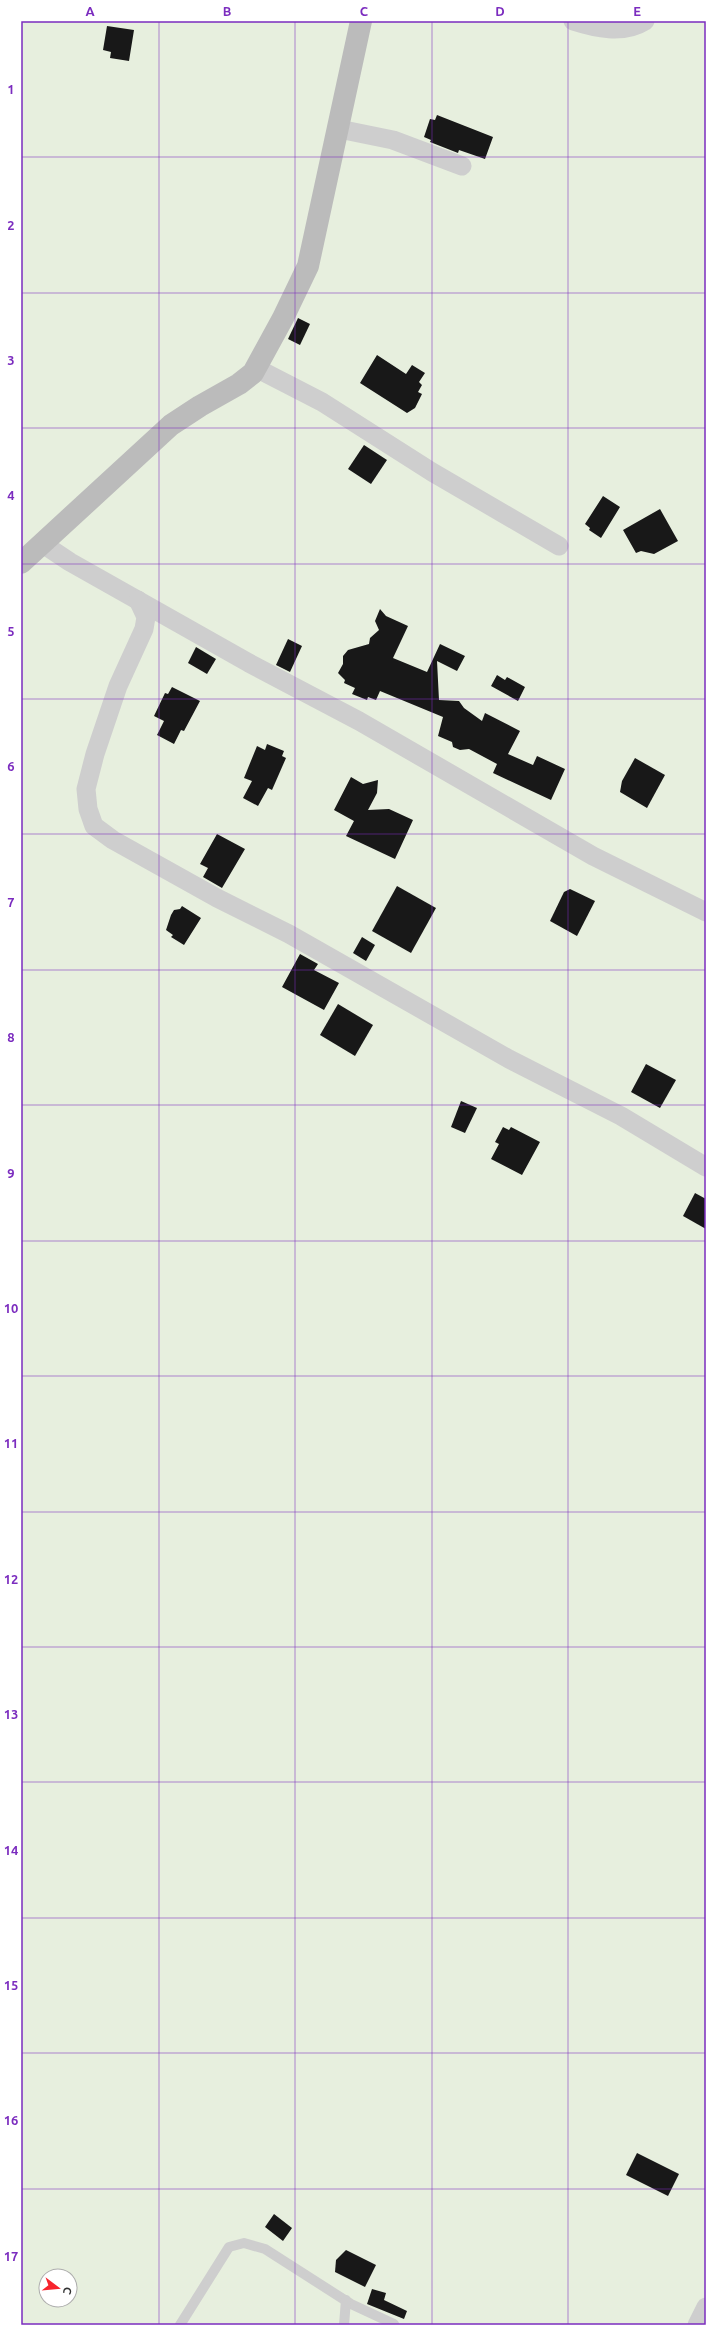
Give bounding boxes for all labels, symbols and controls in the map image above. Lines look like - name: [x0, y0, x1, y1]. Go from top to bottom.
- text: A: [85, 4, 95, 18]
- text: B: [223, 4, 232, 18]
- text: C: [360, 4, 369, 18]
- text: D: [495, 4, 505, 18]
- text: E: [633, 4, 641, 18]
- text: 1: [7, 82, 15, 96]
- text: 2: [7, 218, 15, 232]
- text: 3: [7, 353, 15, 367]
- text: 4: [7, 488, 15, 502]
- text: 5: [7, 624, 15, 638]
- text: 6: [7, 759, 15, 773]
- text: 7: [7, 895, 15, 909]
- text: 8: [7, 1030, 15, 1044]
- text: 9: [7, 1166, 15, 1180]
- text: 10: [4, 1301, 18, 1315]
- text: 11: [4, 1436, 18, 1450]
- text: 12: [4, 1572, 18, 1586]
- text: 13: [4, 1707, 18, 1721]
- text: 14: [4, 1843, 18, 1857]
- text: 15: [4, 1978, 18, 1992]
- text: 16: [4, 2113, 18, 2127]
- text: 17: [4, 2249, 18, 2263]
- north arrow: [38, 2268, 78, 2308]
- text: С: [61, 2286, 74, 2296]

